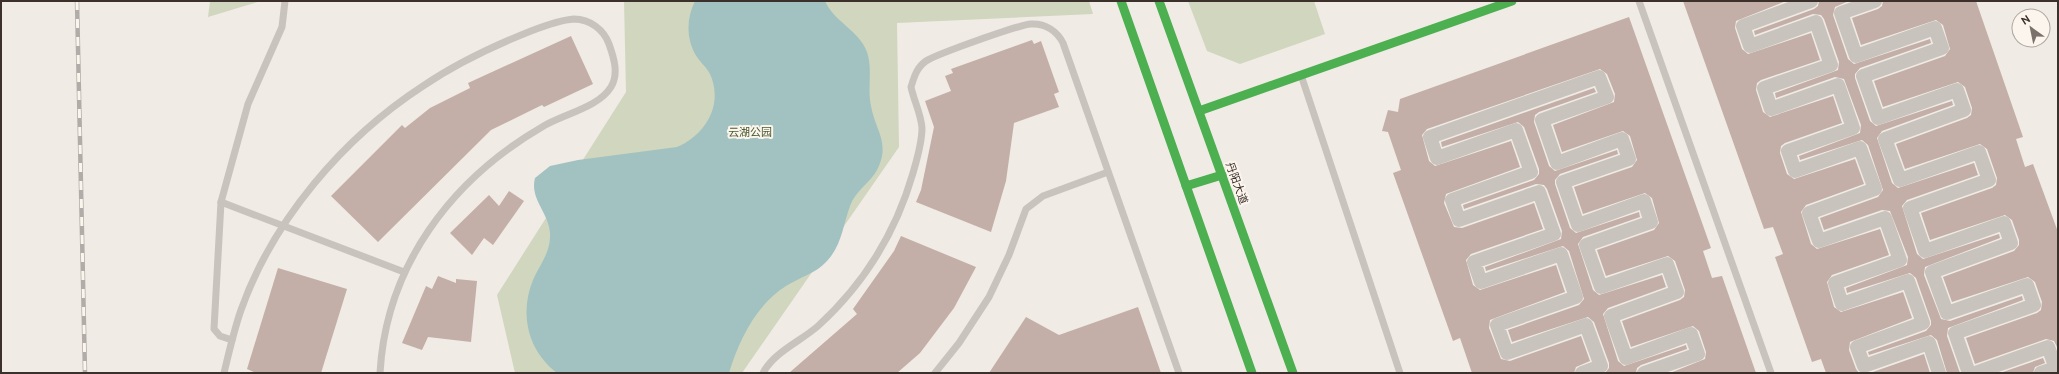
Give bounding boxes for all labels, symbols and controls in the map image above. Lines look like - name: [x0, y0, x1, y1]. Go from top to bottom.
- north arrow: [2011, 8, 2051, 48]
- text: N: [2019, 12, 2032, 27]
- park label: 云湖公园: [728, 126, 772, 138]
- street label: 丹阳大道: [1224, 160, 1250, 206]

